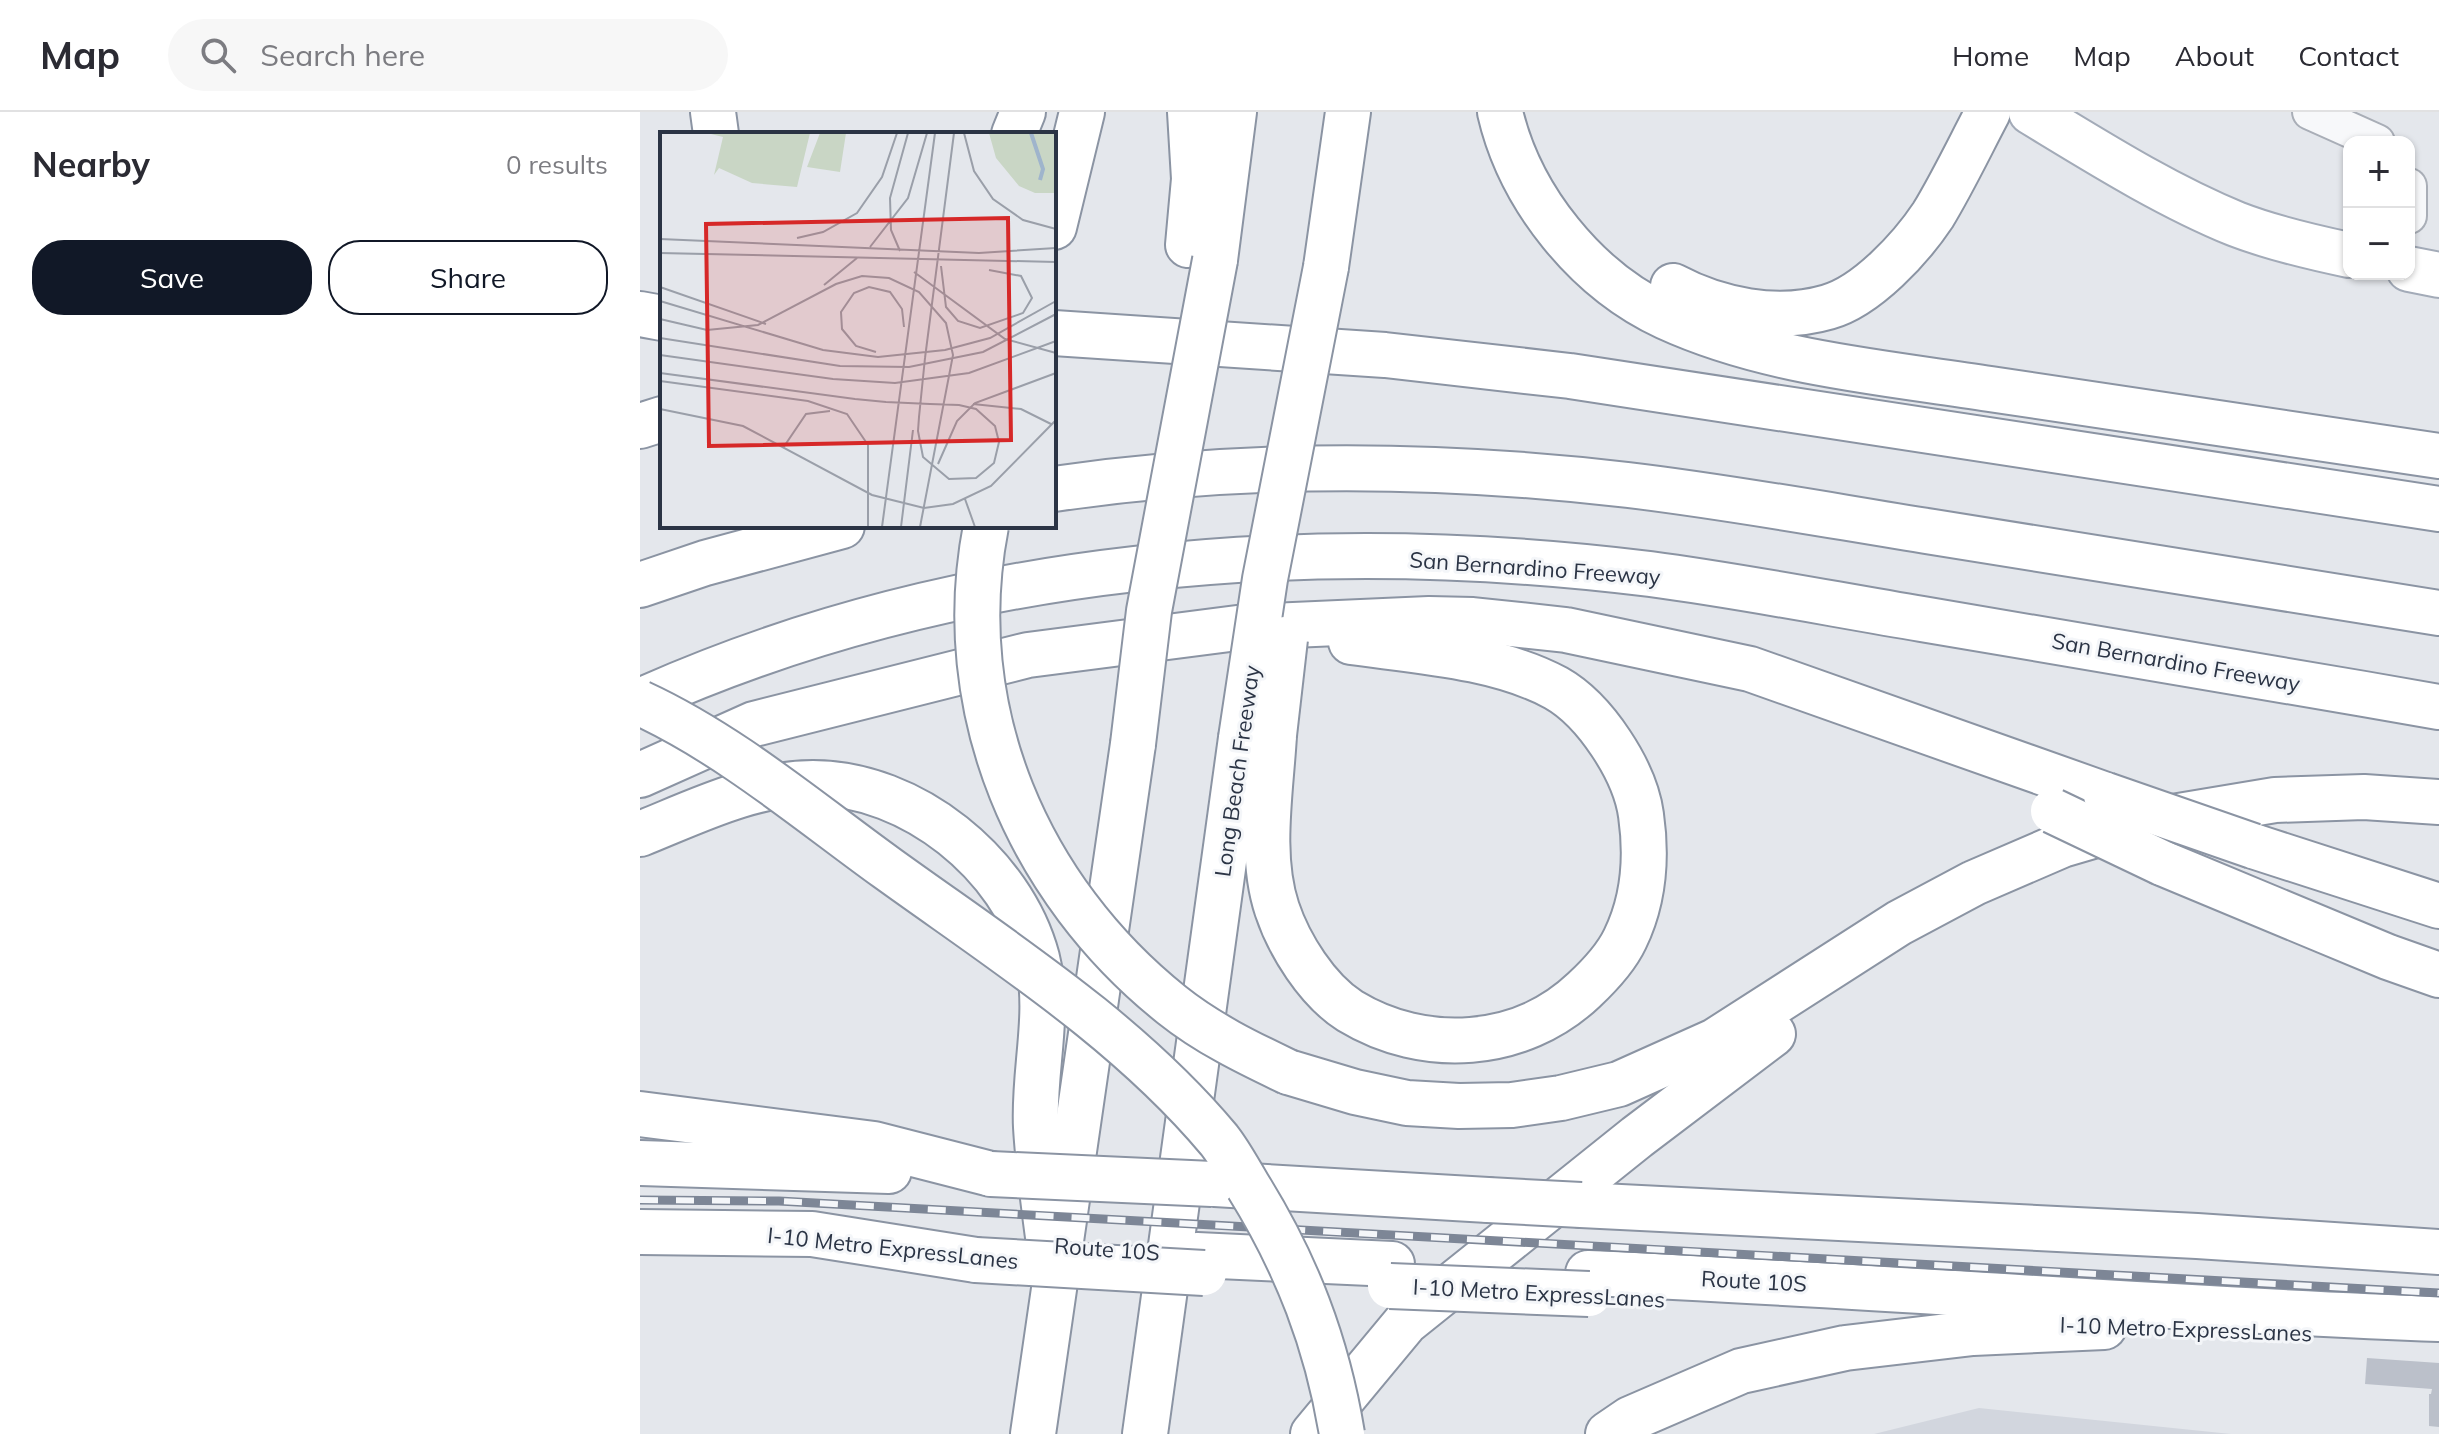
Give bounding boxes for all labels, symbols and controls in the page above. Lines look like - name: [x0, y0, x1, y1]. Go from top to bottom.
- search box: [168, 19, 728, 91]
- text: Map: [40, 31, 120, 79]
- icon: search: [196, 33, 240, 77]
- text: Search here: [260, 36, 425, 74]
- text: Home: [1952, 38, 2029, 73]
- text: Map: [2073, 38, 2131, 73]
- text: About: [2175, 38, 2254, 73]
- text: Contact: [2298, 38, 2399, 73]
- inset map: [660, 132, 1056, 528]
- map controls: [2343, 136, 2415, 280]
- button: +: [2343, 136, 2415, 208]
- text: Nearby: [32, 143, 150, 186]
- text: 0 results: [506, 148, 608, 181]
- button: −: [2343, 208, 2415, 280]
- button: Save: [32, 240, 312, 315]
- button: Share: [328, 240, 608, 315]
- street label: San Bernardino Freeway: [1409, 545, 1662, 591]
- street label: San Bernardino Freeway: [2050, 626, 2303, 698]
- street label: Long Beach Freeway: [1208, 663, 1266, 879]
- street label: I-10 Metro ExpressLanes: [766, 1221, 1020, 1275]
- street label: Route 10S: [1053, 1231, 1161, 1267]
- street label: Route 10S: [1701, 1264, 1807, 1298]
- street label: I-10 Metro ExpressLanes: [1412, 1272, 1666, 1314]
- street label: I-10 Metro ExpressLanes: [2059, 1311, 2313, 1347]

